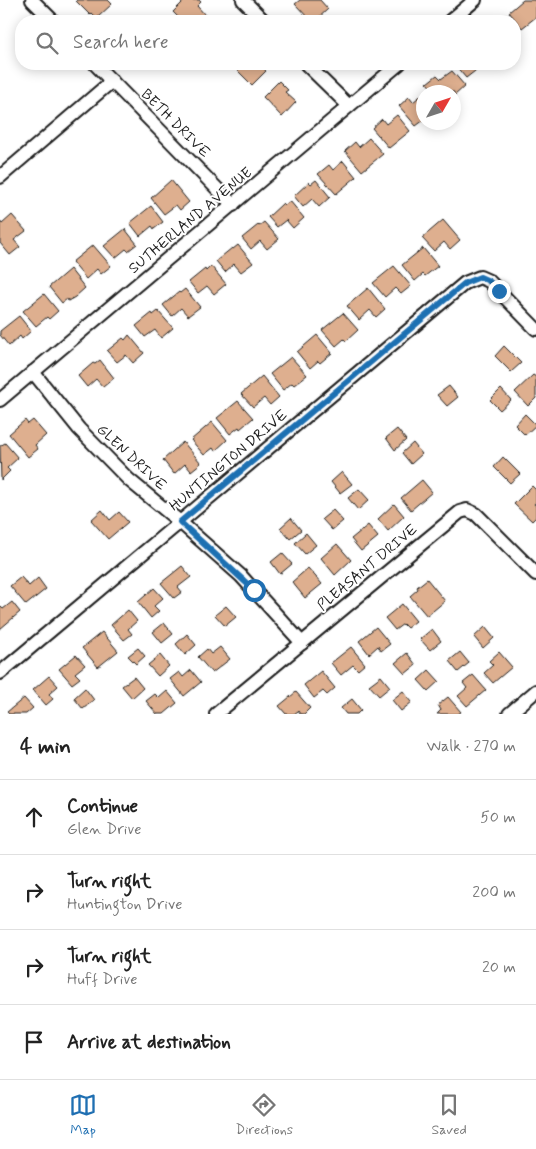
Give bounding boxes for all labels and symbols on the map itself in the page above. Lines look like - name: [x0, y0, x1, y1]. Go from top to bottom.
- street label: BETH DRIVE: [136, 85, 214, 163]
- north arrow: [416, 85, 461, 130]
- street label: SUTHERLAND AVENUE: [125, 163, 257, 278]
- route end: [488, 280, 511, 303]
- street label: HUNTINGTON DRIVE: [165, 405, 292, 516]
- street label: GLEN DRIVE: [92, 420, 171, 496]
- street label: PLEASANT DRIVE: [313, 520, 422, 616]
- route start: [243, 579, 266, 602]

